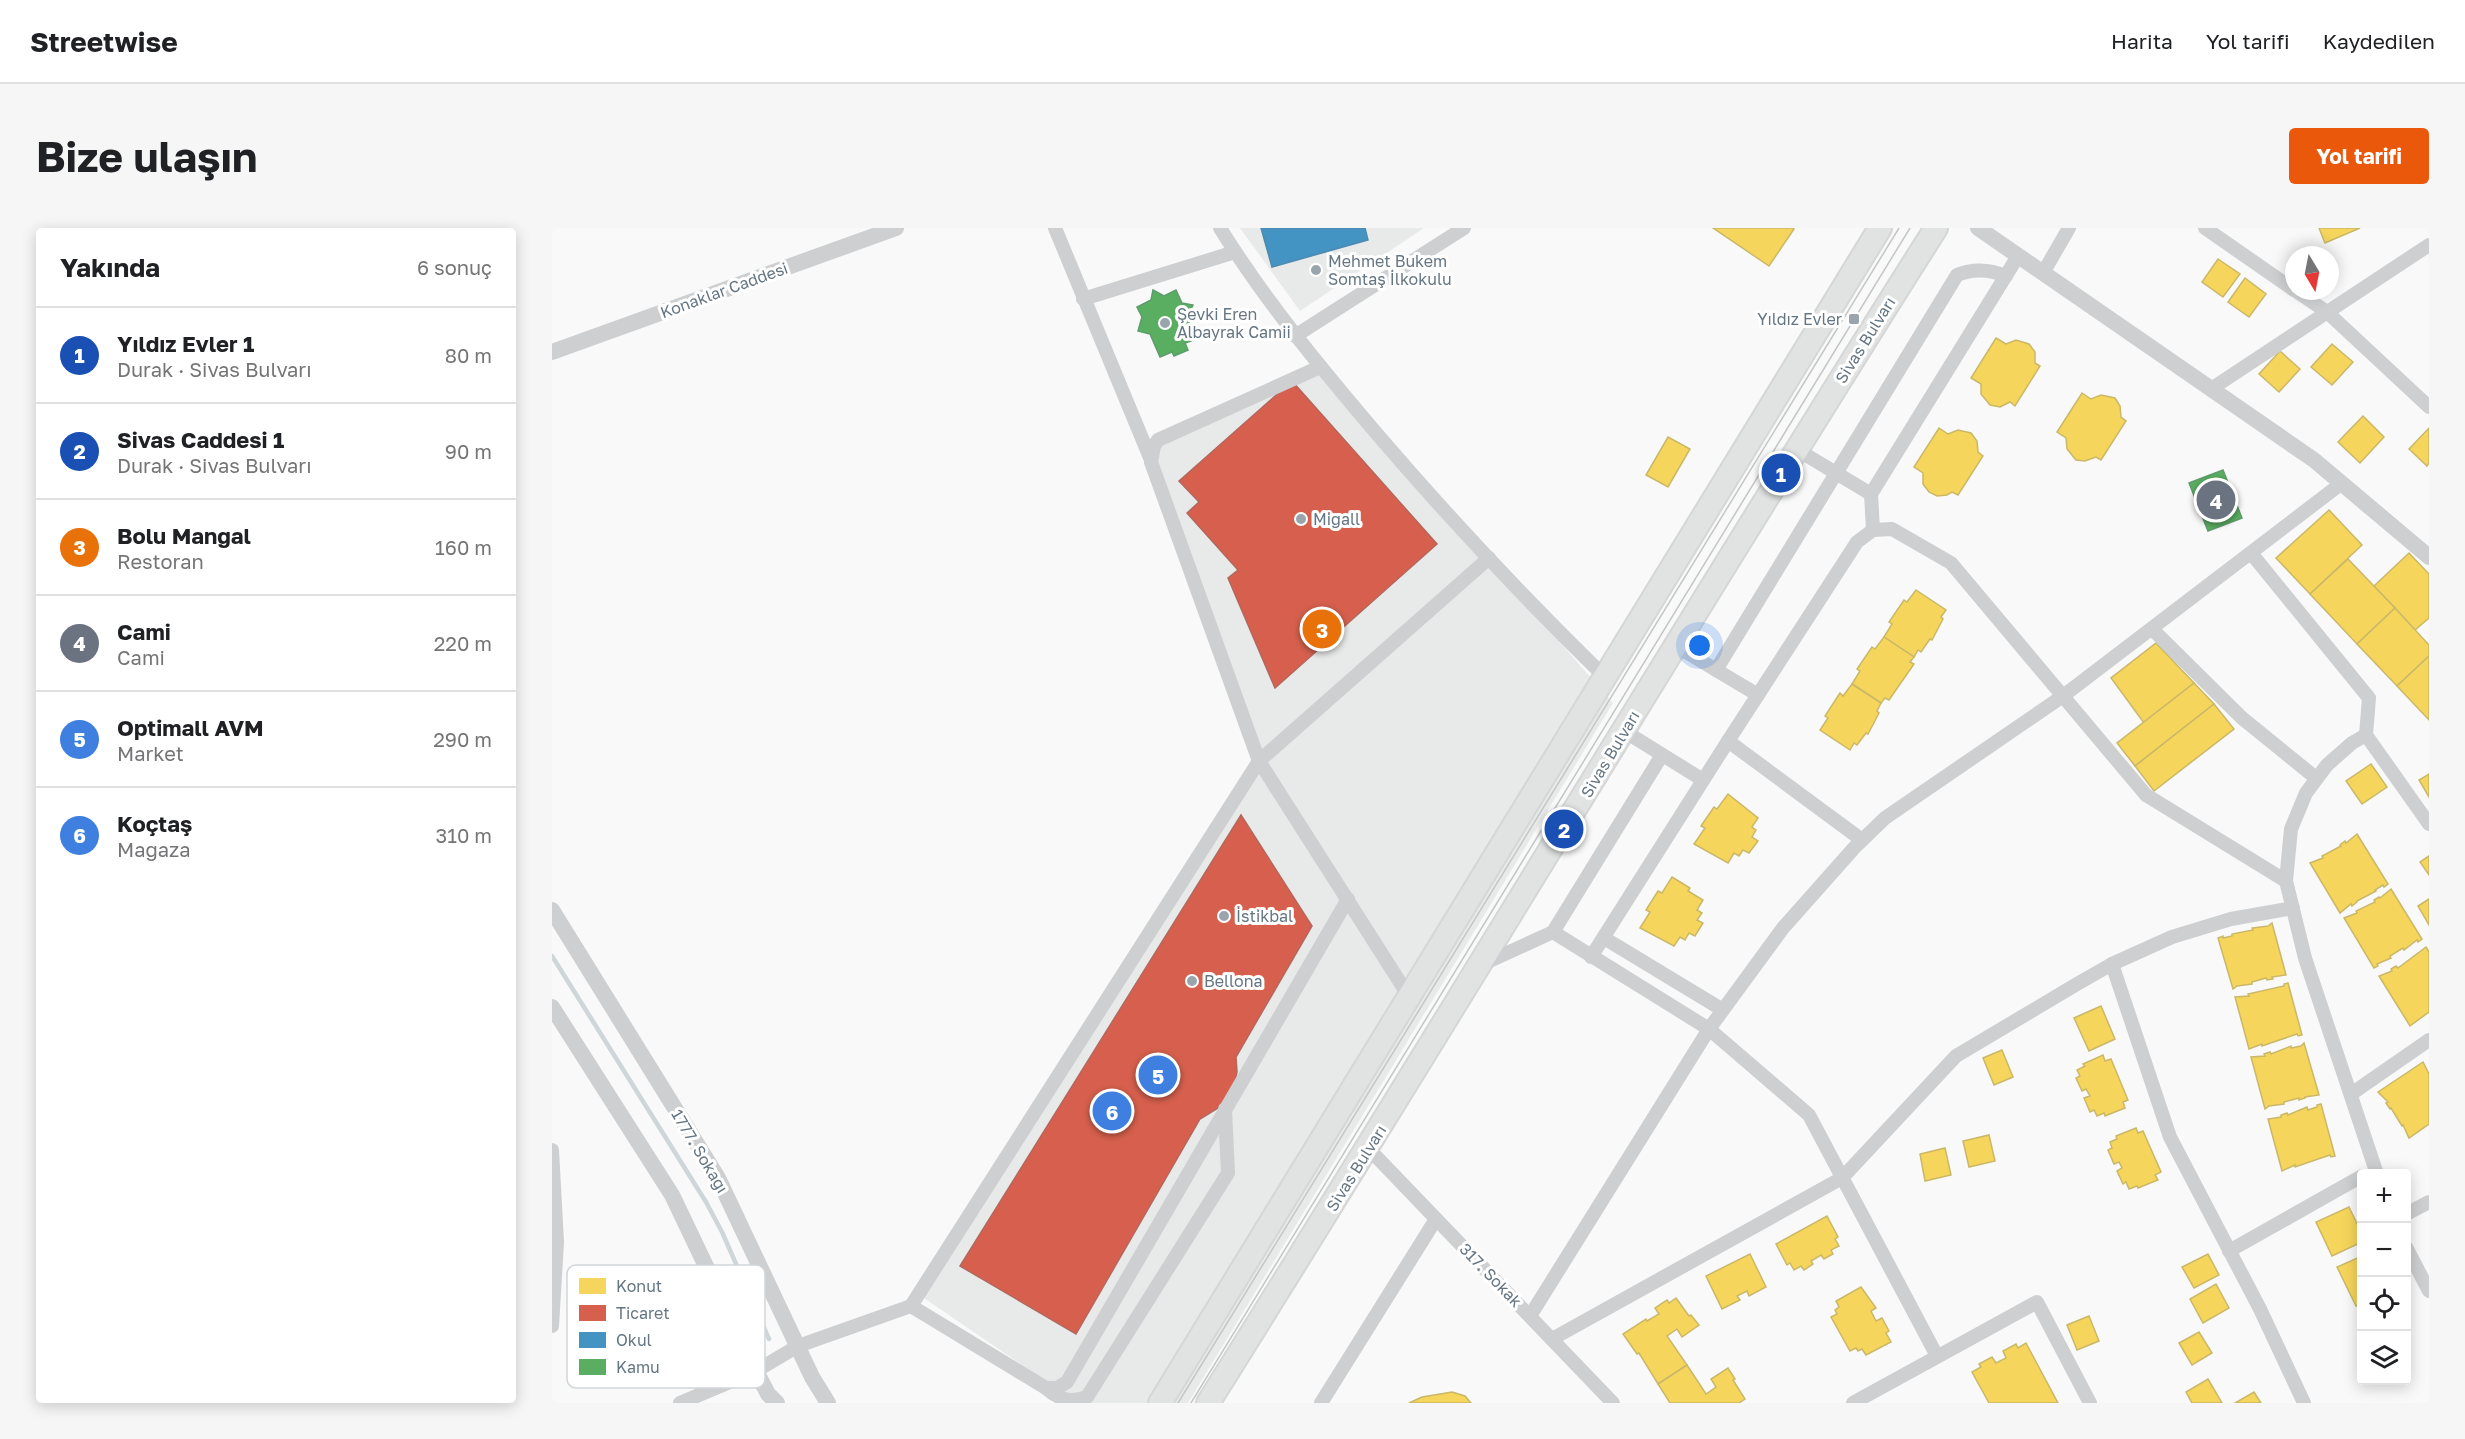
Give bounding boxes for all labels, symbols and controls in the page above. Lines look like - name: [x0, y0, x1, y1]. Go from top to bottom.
- text: Streetwise: [30, 25, 178, 58]
- text: Harita: [2111, 28, 2173, 54]
- text: Yol tarifi: [2206, 28, 2290, 54]
- text: Kaydedilen: [2323, 28, 2435, 54]
- button: Yol tarifi: [2289, 128, 2429, 184]
- text: Bize ulaşın: [36, 131, 257, 181]
- north arrow: [2285, 246, 2339, 300]
- place label: Mehmet Bukem Somtaş İlkokulu: [1328, 251, 1452, 289]
- text: Yakında: [60, 252, 160, 283]
- text: 6 sonuç: [417, 255, 492, 279]
- street label: Konaklar Caddesi: [657, 258, 791, 322]
- marker: Mehmet Bukem Somtaş İlkokulu: [1309, 263, 1323, 277]
- street label: Sivas Bulvarı: [1831, 293, 1899, 387]
- place label: Şevki Eren Albayrak Camii: [1177, 304, 1291, 342]
- place label: Yıldız Evler: [1757, 309, 1842, 329]
- marker: Yıldız Evler: [1847, 312, 1861, 326]
- marker: Şevki Eren Albayrak Camii: [1158, 316, 1172, 330]
- text: Yıldız Evler 1: [117, 330, 254, 357]
- text: 1: [74, 343, 85, 367]
- text: 80 m: [445, 343, 492, 367]
- text: Durak · Sivas Bulvarı: [117, 357, 312, 381]
- text: Sivas Caddesi 1: [117, 426, 284, 453]
- text: 2: [73, 439, 86, 463]
- text: 90 m: [445, 439, 492, 463]
- pin: 1: [1762, 450, 1800, 496]
- text: Durak · Sivas Bulvarı: [117, 453, 312, 477]
- pin: 4: [2196, 478, 2236, 522]
- place label: Migall: [1313, 509, 1360, 529]
- marker: Migall: [1294, 512, 1308, 526]
- text: Bolu Mangal: [117, 522, 251, 549]
- text: 3: [73, 535, 86, 559]
- text: 160 m: [435, 535, 492, 559]
- text: Restoran: [117, 549, 204, 573]
- pin: 3: [1302, 606, 1342, 652]
- text: Cami: [117, 618, 171, 645]
- text: 4: [73, 631, 86, 655]
- text: 220 m: [434, 631, 492, 655]
- your location: [1685, 631, 1714, 660]
- text: Cami: [117, 645, 165, 669]
- street label: Sivas Bulvarı: [1576, 707, 1644, 801]
- text: Optimall AVM: [117, 714, 264, 741]
- text: 5: [73, 727, 86, 751]
- text: 290 m: [433, 727, 492, 751]
- text: Market: [117, 741, 184, 765]
- pin: 2: [1544, 806, 1584, 852]
- text: Koçtaş: [117, 810, 192, 837]
- text: 6: [73, 823, 86, 847]
- text: 310 m: [436, 823, 492, 847]
- text: Mağaza: [117, 837, 191, 861]
- place label: İstikbal: [1236, 906, 1293, 926]
- marker: İstikbal: [1217, 909, 1231, 923]
- place label: Bellona: [1204, 971, 1263, 991]
- marker: Bellona: [1185, 974, 1199, 988]
- pin: 5: [1138, 1052, 1178, 1098]
- pin: 6: [1092, 1088, 1132, 1134]
- street label: 1777. Sokağı: [667, 1106, 733, 1196]
- street label: Sivas Bulvarı: [1322, 1121, 1390, 1215]
- map controls: [2357, 1169, 2411, 1385]
- button: +: [2357, 1169, 2411, 1223]
- button: −: [2357, 1223, 2411, 1277]
- street label: 317. Sokak: [1456, 1239, 1526, 1311]
- legend: [567, 1265, 765, 1388]
- text: Konut: [616, 1276, 662, 1296]
- button: locate: [2357, 1277, 2411, 1331]
- text: Ticaret: [616, 1303, 670, 1323]
- text: Okul: [616, 1330, 652, 1350]
- button: layers: [2357, 1331, 2411, 1385]
- text: Kamu: [616, 1357, 660, 1377]

